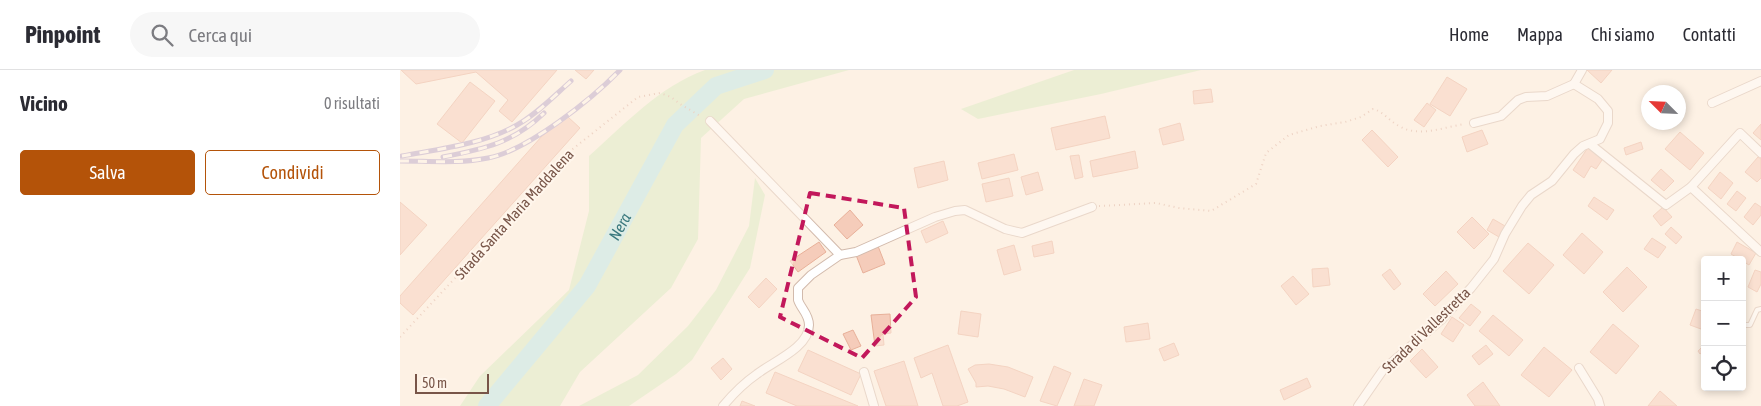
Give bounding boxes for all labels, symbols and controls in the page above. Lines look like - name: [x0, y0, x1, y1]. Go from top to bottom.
- search box: [130, 12, 480, 57]
- text: Pinpoint: [25, 21, 100, 48]
- icon: search: [148, 21, 176, 49]
- text: Cerca qui: [188, 24, 252, 46]
- text: Home: [1449, 24, 1489, 45]
- text: Mappa: [1517, 24, 1563, 45]
- text: Chi siamo: [1591, 24, 1655, 45]
- text: Contatti: [1683, 24, 1736, 45]
- north arrow: [1641, 85, 1686, 130]
- text: Vicino: [20, 91, 68, 115]
- text: 0 risultati: [324, 94, 380, 112]
- street label: Strada Santa Maria Maddalena: [451, 146, 577, 282]
- button: Salva: [20, 150, 195, 195]
- button: Condividi: [205, 150, 380, 195]
- water label: Nera: [605, 209, 634, 243]
- map controls: [1701, 256, 1746, 391]
- button: +: [1701, 256, 1746, 301]
- street label: Strada di Vallestretta: [1379, 284, 1473, 376]
- button: −: [1701, 301, 1746, 346]
- button: locate: [1701, 346, 1746, 391]
- scale bar: [415, 371, 489, 394]
- text: 50 m: [422, 375, 447, 391]

